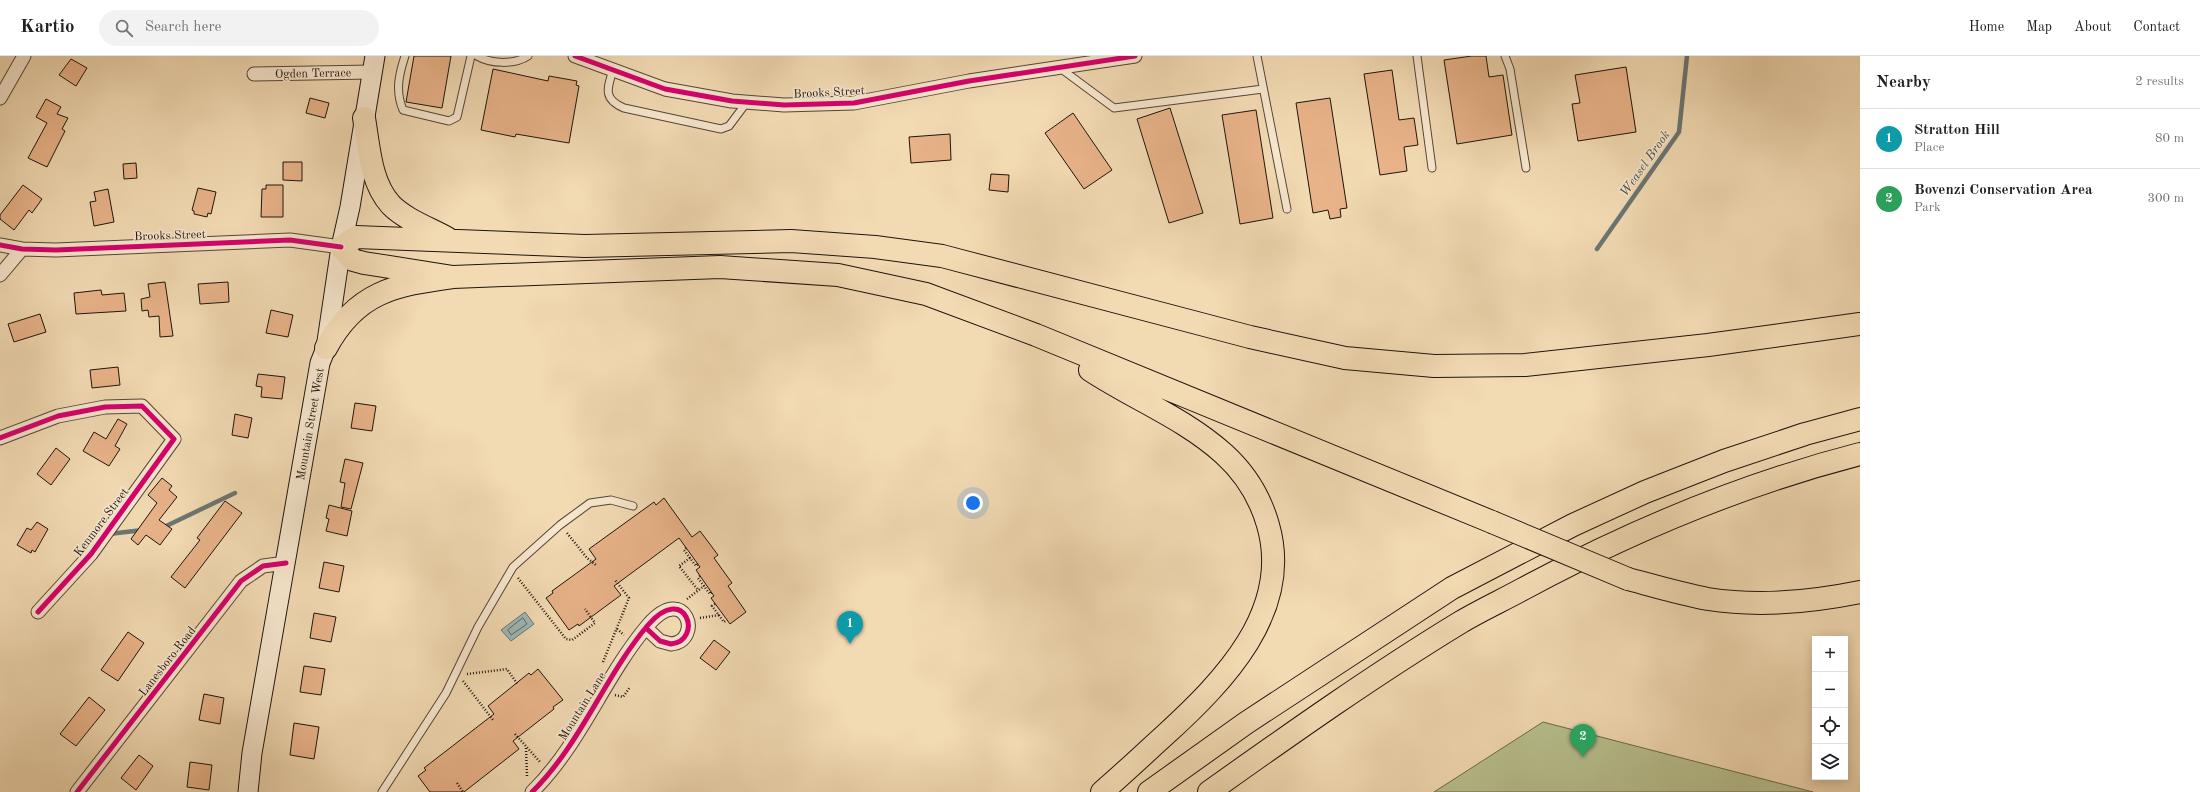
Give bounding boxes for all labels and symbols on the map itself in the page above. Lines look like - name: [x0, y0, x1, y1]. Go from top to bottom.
- street label: Ogden Terrace: [275, 67, 352, 81]
- street label: Brooks Street: [793, 85, 865, 101]
- water label: Weasel Brook: [1618, 128, 1673, 199]
- street label: Brooks Street: [134, 229, 206, 243]
- street label: Mountain Street West: [295, 367, 327, 481]
- street label: Kenmore Street: [72, 486, 131, 559]
- your location: [963, 493, 983, 513]
- pin: 1: [837, 611, 863, 644]
- street label: Lanesboro Road: [137, 625, 198, 699]
- street label: Mountain Lane: [557, 670, 609, 743]
- pin: 2: [1570, 724, 1596, 757]

